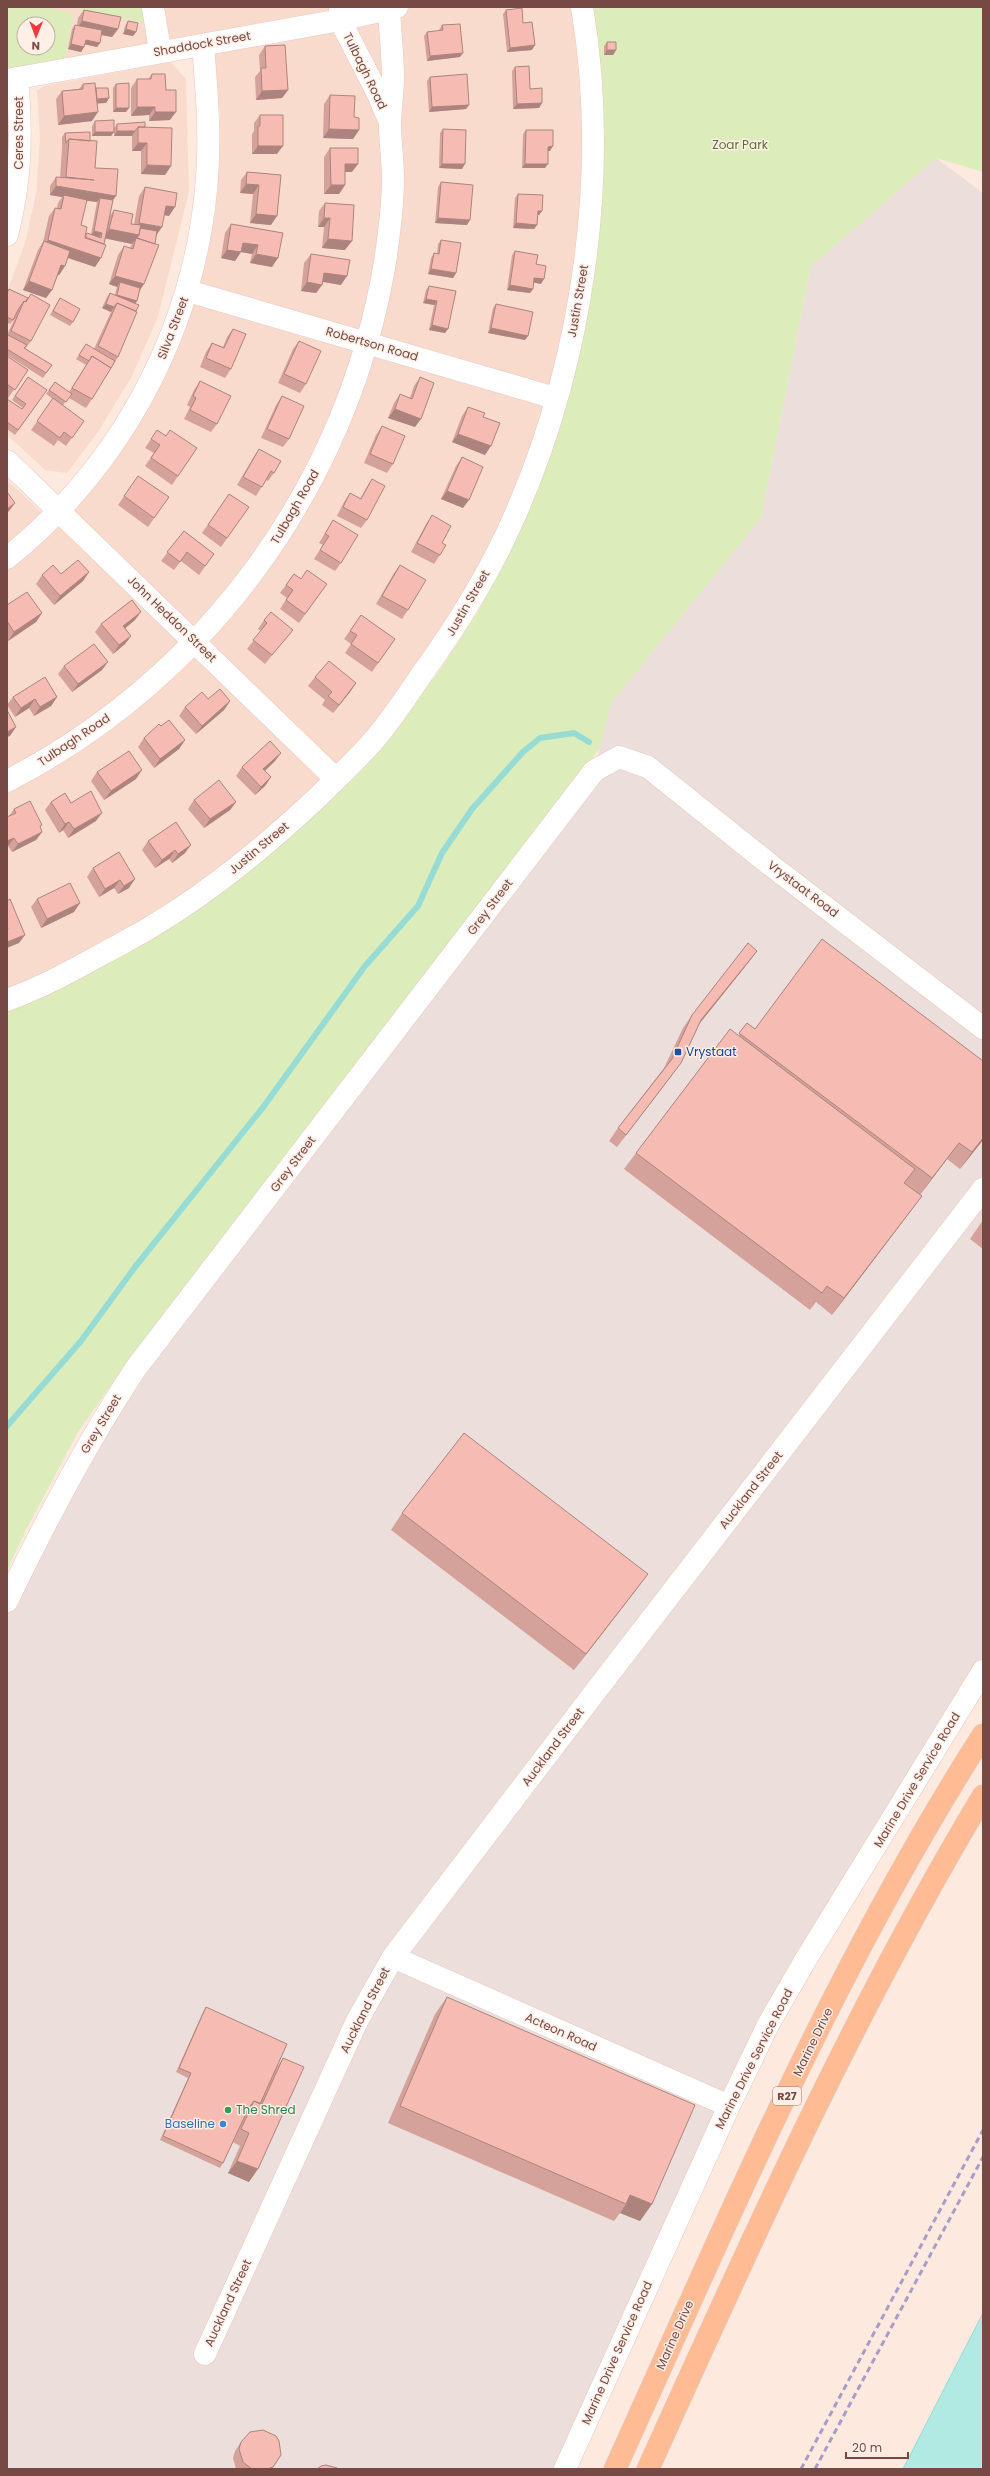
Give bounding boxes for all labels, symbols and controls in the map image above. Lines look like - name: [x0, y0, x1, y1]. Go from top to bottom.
- north arrow: [16, 16, 56, 56]
- street label: Shaddock Street: [152, 27, 252, 60]
- street label: Tulbagh Road: [339, 30, 391, 112]
- text: N: [32, 38, 40, 54]
- street label: Ceres Street: [10, 96, 27, 170]
- park label: Zoar Park: [712, 136, 769, 153]
- street label: Justin Street: [563, 263, 592, 339]
- street label: Silva Street: [153, 294, 192, 362]
- street label: Robertson Road: [324, 322, 420, 365]
- street label: Tulbagh Road: [266, 466, 323, 547]
- street label: Justin Street: [442, 567, 493, 639]
- street label: John Heddon Street: [124, 571, 221, 666]
- street label: Tulbagh Road: [34, 709, 113, 770]
- street label: Justin Street: [225, 817, 292, 878]
- street label: Vrystaat Road: [764, 856, 842, 921]
- street label: Grey Street: [463, 875, 516, 938]
- place label: Vrystaat: [686, 1043, 737, 1060]
- marker: Vrystaat: [673, 1047, 683, 1057]
- street label: Grey Street: [266, 1132, 319, 1195]
- street label: Grey Street: [76, 1391, 125, 1457]
- street label: Auckland Street: [715, 1447, 786, 1532]
- street label: Auckland Street: [517, 1704, 588, 1790]
- street label: Marine Drive Service Road: [869, 1709, 964, 1851]
- street label: Auckland Street: [336, 1964, 394, 2056]
- street label: Marine Drive Service Road: [711, 1986, 796, 2132]
- street label: Marine Drive: [789, 2005, 836, 2079]
- street label: Acteon Road: [523, 2008, 600, 2055]
- road number: R27: [773, 2087, 801, 2105]
- place label: The Shred: [236, 2101, 296, 2118]
- marker: The Shred: [223, 2105, 233, 2115]
- place label: Baseline: [165, 2115, 215, 2132]
- marker: Baseline: [218, 2119, 228, 2129]
- street label: Auckland Street: [200, 2256, 255, 2349]
- street label: Marine Drive Service Road: [577, 2278, 656, 2427]
- street label: Marine Drive: [652, 2297, 697, 2372]
- scale bar: [846, 2434, 908, 2460]
- text: 20 m: [852, 2439, 882, 2456]

